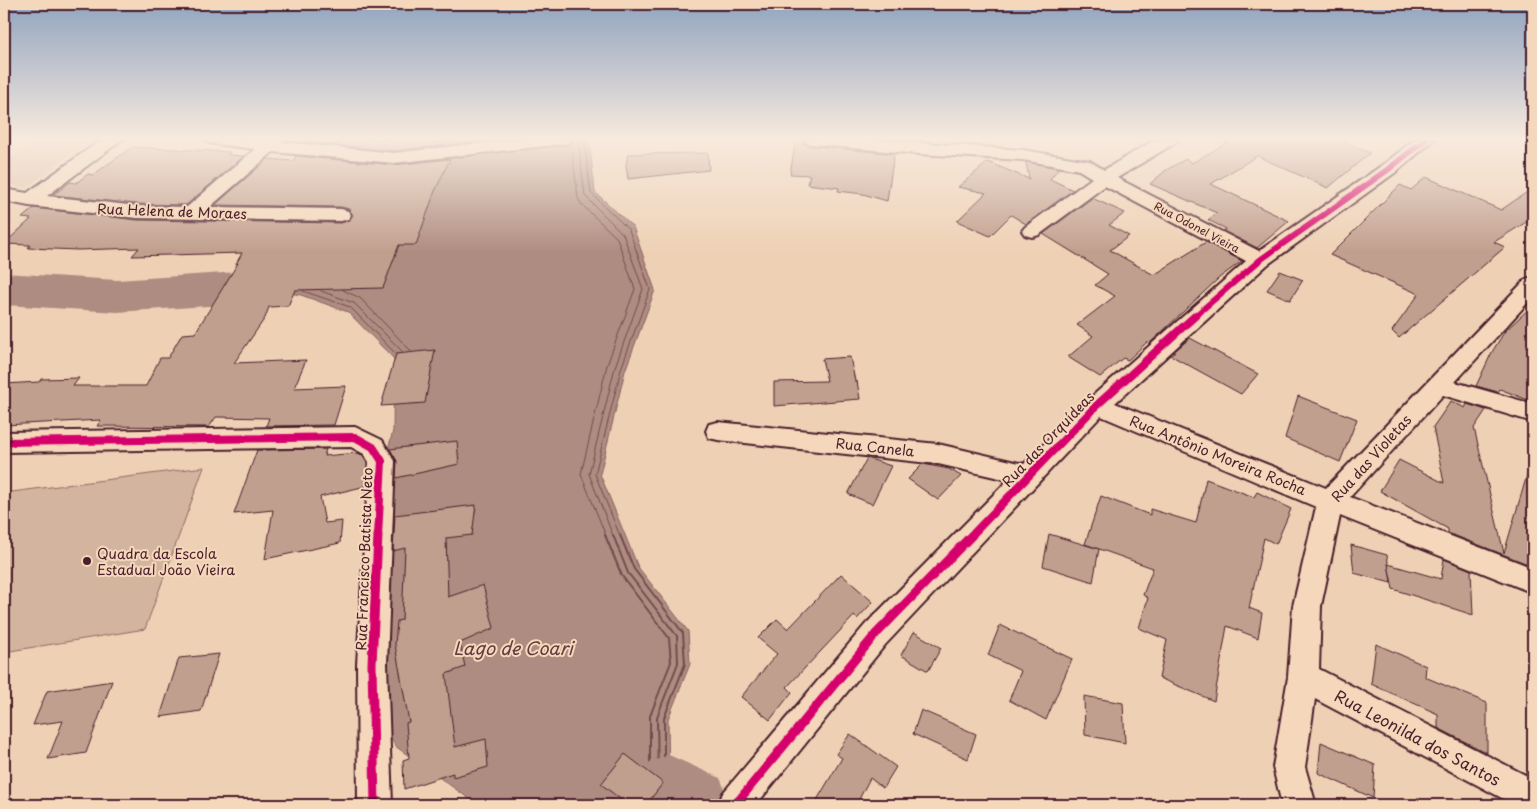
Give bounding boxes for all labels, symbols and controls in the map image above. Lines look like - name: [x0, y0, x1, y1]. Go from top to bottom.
- street label: Rua Odonel Vieira: [1151, 197, 1243, 257]
- street label: Rua Helena de Moraes: [97, 198, 247, 224]
- street label: Rua das Orquídeas: [997, 387, 1099, 491]
- street label: Rua Antônio Moreira Rocha: [1127, 410, 1310, 500]
- street label: Rua das Violetas: [1326, 410, 1416, 506]
- street label: Rua Canela: [835, 432, 916, 462]
- street label: Rua Francisco Batista Neto: [350, 467, 378, 651]
- place label: Quadra da Escola Estadual João Vieira: [97, 543, 235, 580]
- marker: Quadra da Escola Estadual João Vieira: [81, 555, 93, 567]
- water label: Lago de Coari: [453, 634, 576, 661]
- street label: Rua Leonilda dos Santos: [1331, 683, 1505, 791]

